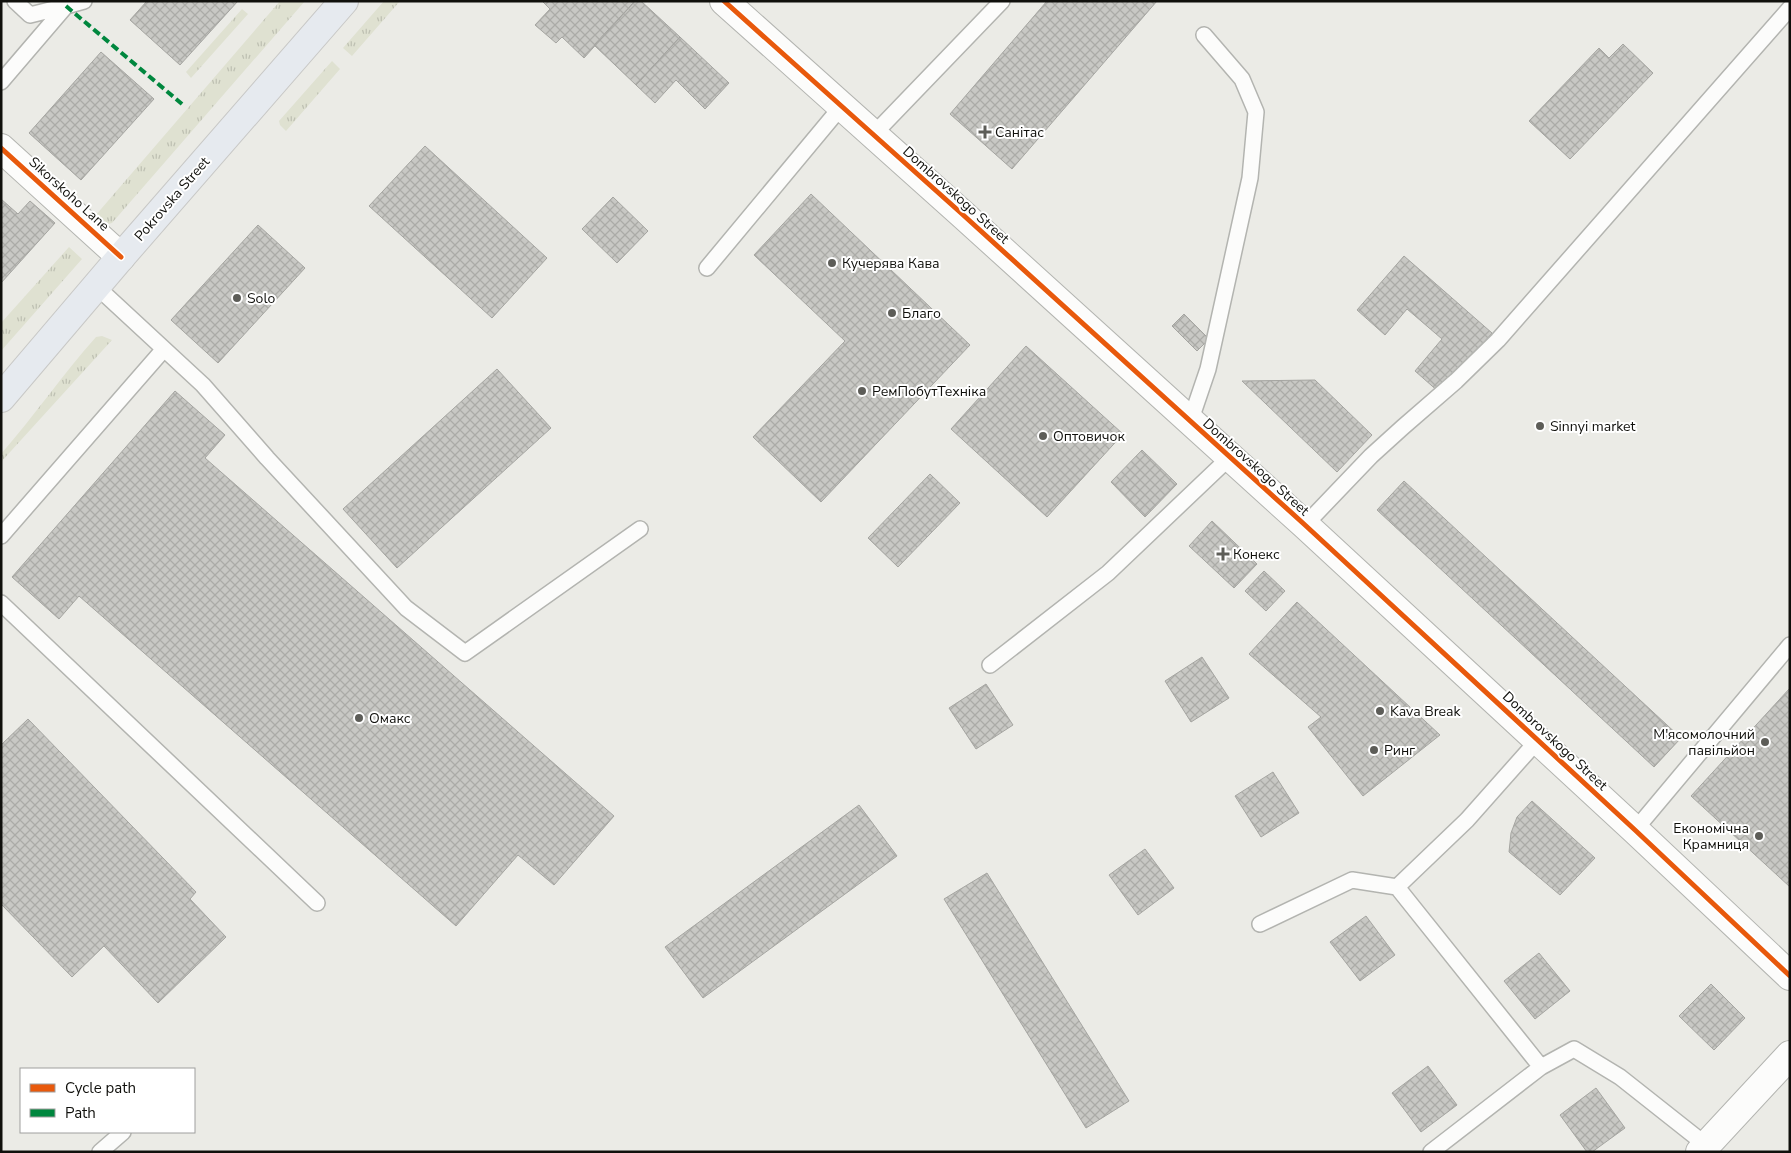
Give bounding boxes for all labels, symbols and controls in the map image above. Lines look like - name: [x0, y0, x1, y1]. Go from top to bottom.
- place label: Санітас: [995, 123, 1044, 142]
- marker: Санітас: [979, 126, 991, 138]
- street label: Dombrovskogo Street: [899, 142, 1013, 248]
- street label: Sikorskoho Lane: [25, 153, 113, 235]
- street label: Pokrovska Street: [130, 153, 214, 245]
- place label: Кучерява Кава: [842, 254, 940, 273]
- marker: Кучерява Кава: [826, 257, 838, 269]
- place label: Solo: [247, 289, 275, 308]
- marker: Solo: [231, 292, 243, 304]
- place label: Благо: [902, 304, 941, 323]
- marker: Благо: [886, 307, 898, 319]
- place label: РемПобутТехніка: [872, 382, 986, 401]
- marker: РемПобутТехніка: [856, 385, 868, 397]
- street label: Dombrovskogo Street: [1199, 414, 1313, 520]
- place label: Sinnyi market: [1550, 417, 1635, 436]
- marker: Sinnyi market: [1534, 420, 1546, 432]
- place label: Оптовичок: [1053, 427, 1126, 446]
- marker: Оптовичок: [1037, 430, 1049, 442]
- place label: Конекс: [1233, 545, 1280, 564]
- marker: Конекс: [1217, 548, 1229, 560]
- street label: Dombrovskogo Street: [1498, 687, 1612, 795]
- place label: Kava Break: [1390, 702, 1461, 721]
- marker: Kava Break: [1374, 705, 1386, 717]
- place label: Омакс: [369, 709, 411, 728]
- marker: Омакс: [353, 712, 365, 724]
- place label: М'ясомолочний павільйон: [1653, 725, 1755, 760]
- marker: М'ясомолочний павільйон: [1759, 736, 1771, 748]
- place label: Ринг: [1384, 741, 1415, 760]
- marker: Ринг: [1368, 744, 1380, 756]
- place label: Економічна Крамниця: [1673, 819, 1749, 854]
- marker: Економічна Крамниця: [1753, 830, 1765, 842]
- legend: [20, 1068, 195, 1133]
- text: Cycle path: [65, 1078, 136, 1098]
- text: Path: [65, 1103, 96, 1123]

